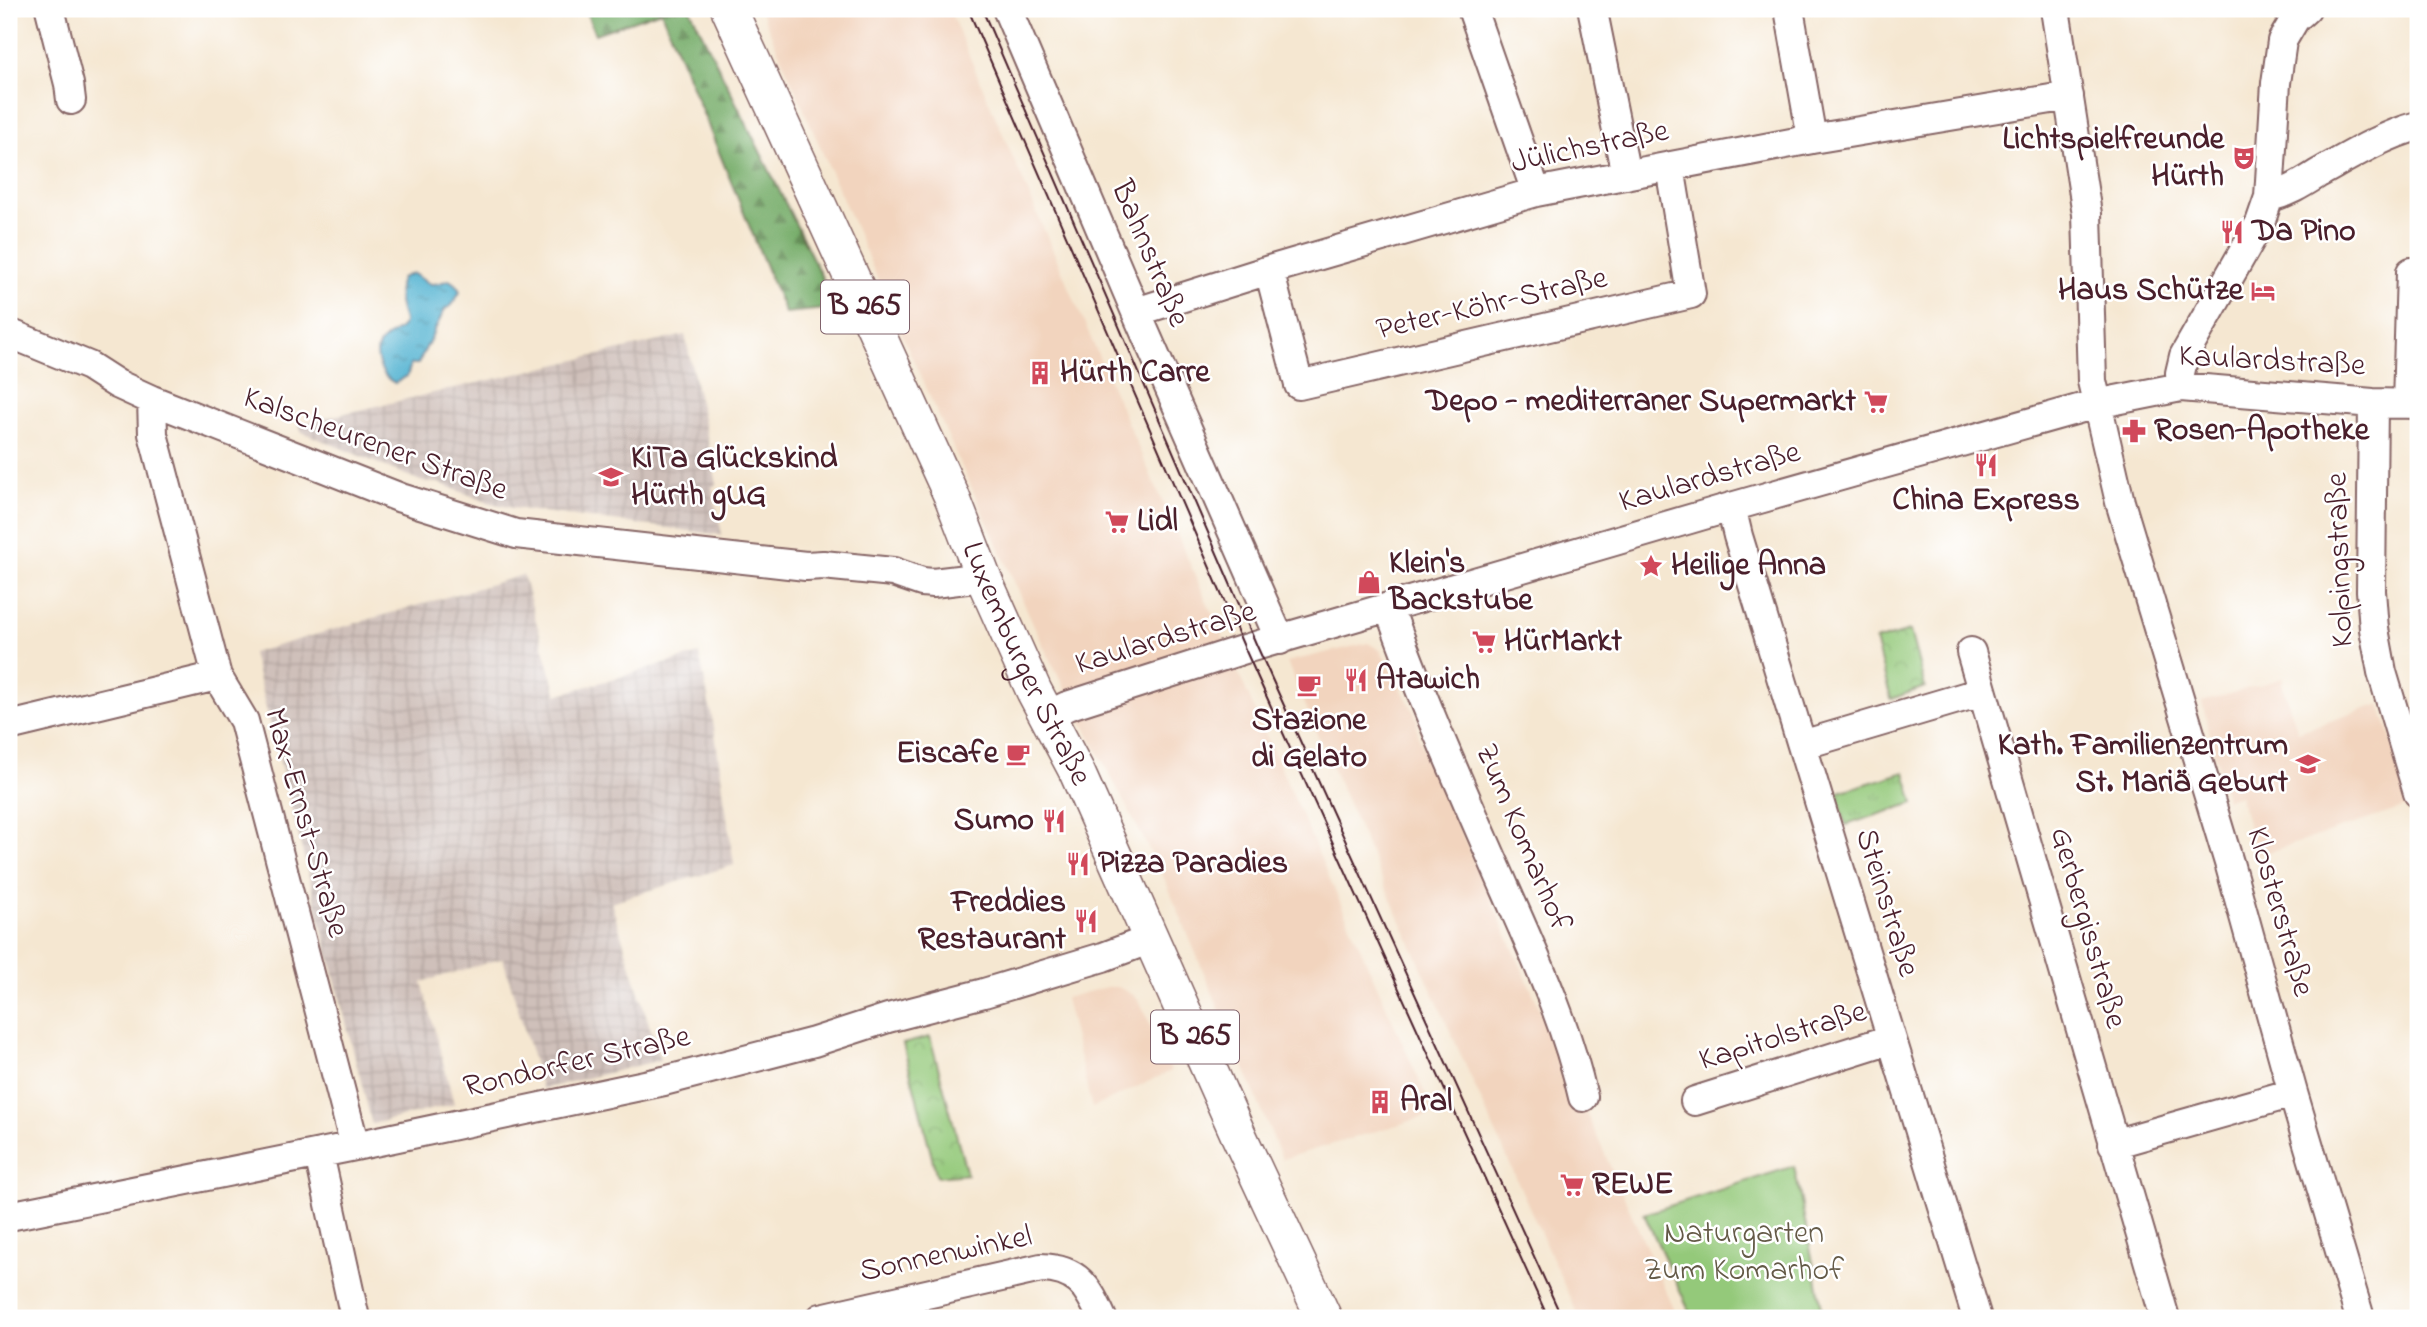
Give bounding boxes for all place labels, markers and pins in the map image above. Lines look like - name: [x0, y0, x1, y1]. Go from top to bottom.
- place label: Lichtspielfreunde Hürth: [2003, 117, 2226, 201]
- theatre icon: Lichtspielfreunde Hürth: [2230, 144, 2258, 172]
- place label: Da Pino: [2250, 209, 2356, 256]
- restaurant icon: Da Pino: [2218, 218, 2246, 246]
- place label: Haus Schütze: [2058, 268, 2245, 315]
- hotel icon: Haus Schütze: [2249, 277, 2277, 305]
- place label: Hürth Carre: [1060, 350, 1211, 397]
- building icon: Hürth Carre: [1026, 359, 1054, 387]
- place label: Depo - mediterraner Supermarkt: [1424, 379, 1856, 426]
- supermarket icon: Depo - mediterraner Supermarkt: [1862, 388, 1890, 416]
- place label: Rosen-Apotheke: [2154, 408, 2371, 455]
- pharmacy icon: Rosen-Apotheke: [2120, 417, 2148, 445]
- place label: KiTa Glückskind Hürth gUG: [631, 436, 838, 521]
- restaurant icon: China Express: [1972, 451, 2000, 479]
- school or university icon: KiTa Glückskind Hürth gUG: [597, 463, 625, 491]
- place label: China Express: [1892, 478, 2080, 525]
- place label: Lidl: [1137, 499, 1178, 546]
- supermarket icon: Lidl: [1103, 508, 1131, 536]
- place label: Klein's Backstube: [1387, 541, 1534, 625]
- place label: Heilige Anna: [1671, 543, 1826, 591]
- place icon: Heilige Anna: [1637, 552, 1665, 580]
- shop icon: Klein's Backstube: [1355, 568, 1383, 596]
- place label: HürMarkt: [1504, 619, 1622, 666]
- supermarket icon: HürMarkt: [1470, 628, 1498, 656]
- place label: Atawich: [1376, 657, 1480, 704]
- restaurant icon: Atawich: [1342, 666, 1370, 694]
- cafe icon: Stazione di Gelato: [1295, 671, 1323, 699]
- place label: Stazione di Gelato: [1251, 698, 1368, 782]
- place label: Kath. Familienzentrum St. Mariä Geburt: [1998, 723, 2288, 807]
- place label: Eiscafe: [896, 731, 1000, 778]
- cafe icon: Eiscafe: [1004, 740, 1032, 768]
- school or university icon: Kath. Familienzentrum St. Mariä Geburt: [2294, 750, 2322, 778]
- place label: Sumo: [954, 798, 1034, 845]
- restaurant icon: Sumo: [1040, 807, 1068, 835]
- place label: Pizza Paradies: [1098, 841, 1288, 888]
- restaurant icon: Pizza Paradies: [1064, 850, 1092, 878]
- place label: Freddies Restaurant: [918, 880, 1066, 964]
- restaurant icon: Freddies Restaurant: [1072, 907, 1100, 935]
- place label: Aral: [1400, 1079, 1452, 1126]
- building icon: Aral: [1366, 1088, 1394, 1116]
- place label: REWE: [1592, 1162, 1673, 1209]
- supermarket icon: REWE: [1558, 1171, 1586, 1199]

